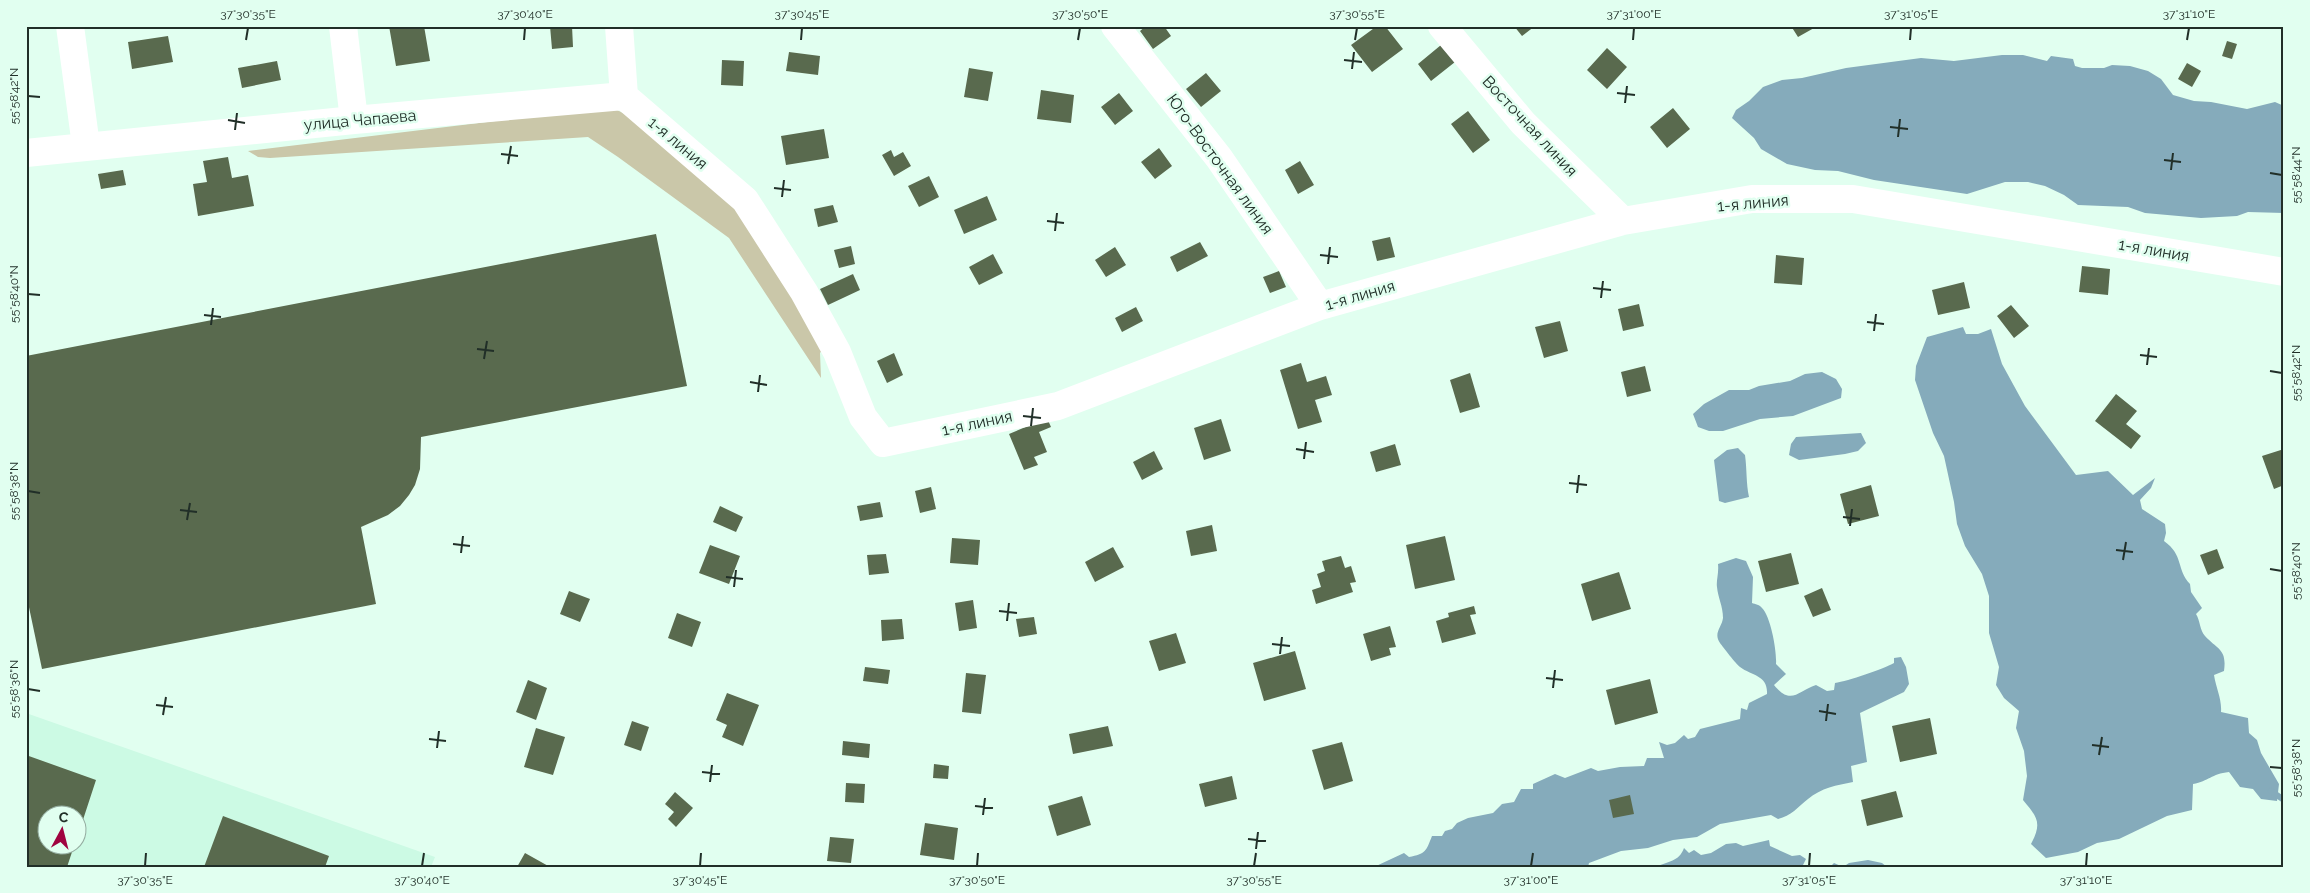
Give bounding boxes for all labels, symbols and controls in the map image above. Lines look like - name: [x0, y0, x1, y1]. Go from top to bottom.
- text: 37°30'35"E: [220, 7, 276, 21]
- text: 37°30'40"E: [497, 7, 553, 21]
- text: 37°30'45"E: [775, 7, 829, 21]
- text: 37°30'50"E: [1052, 7, 1108, 21]
- text: 37°30'55"E: [1329, 7, 1385, 21]
- text: 37°31'00"E: [1607, 7, 1661, 21]
- text: 37°31'05"E: [1884, 7, 1938, 21]
- text: 37°31'10"E: [2163, 7, 2215, 21]
- text: 55°58'42"N: [7, 68, 21, 124]
- street label: Восточная линия: [1479, 72, 1581, 180]
- street label: Юго-Восточная линия: [1163, 90, 1277, 238]
- street label: улица Чапаева: [303, 106, 417, 134]
- street label: 1-я линия: [644, 113, 712, 173]
- text: 55°58'44"N: [2289, 147, 2303, 204]
- street label: 1-я линия: [1717, 190, 1789, 216]
- street label: 1-я линия: [2117, 234, 2191, 266]
- text: 55°58'40"N: [7, 265, 21, 323]
- street label: 1-я линия: [1323, 276, 1397, 314]
- text: 55°58'42"N: [2289, 345, 2303, 401]
- street label: 1-я линия: [940, 406, 1014, 440]
- text: 55°58'38"N: [7, 462, 21, 520]
- text: 55°58'40"N: [2289, 542, 2303, 600]
- text: 55°58'36"N: [7, 660, 21, 718]
- text: 55°58'38"N: [2289, 739, 2303, 797]
- north arrow: [38, 806, 88, 856]
- text: С: [58, 809, 70, 826]
- text: 37°30'35"E: [117, 873, 173, 887]
- text: 37°30'40"E: [394, 873, 450, 887]
- text: 37°30'45"E: [673, 873, 727, 887]
- text: 37°30'50"E: [949, 873, 1005, 887]
- text: 37°30'55"E: [1226, 873, 1282, 887]
- text: 37°31'00"E: [1504, 873, 1558, 887]
- text: 37°31'05"E: [1782, 873, 1836, 887]
- text: 37°31'10"E: [2060, 873, 2112, 887]

